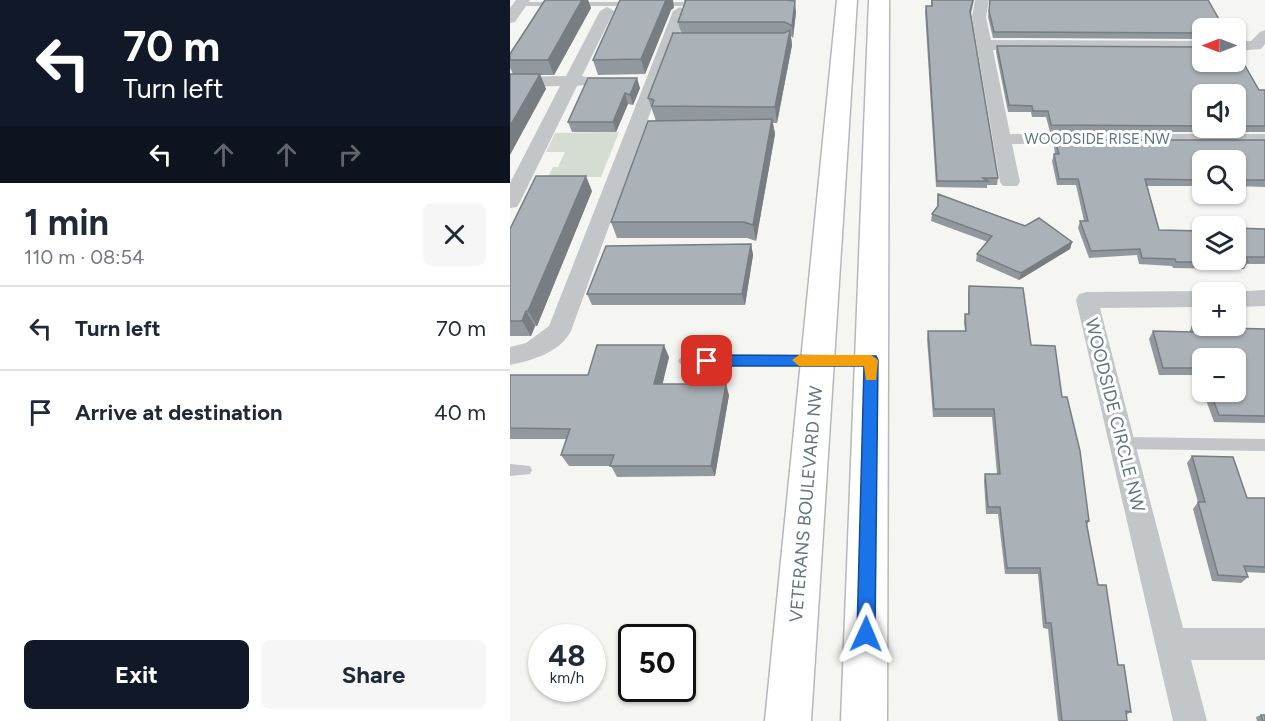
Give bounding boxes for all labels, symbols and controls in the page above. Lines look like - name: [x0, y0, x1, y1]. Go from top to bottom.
- north arrow: [1192, 18, 1246, 72]
- map controls: [1192, 18, 1246, 402]
- text: 70 m: [123, 21, 220, 72]
- icon: left: [24, 24, 102, 102]
- text: Turn left: [123, 72, 223, 105]
- button: sound: [1192, 84, 1246, 138]
- street label: WOODSIDE RISE NW: [1024, 130, 1170, 148]
- icon: left: [144, 138, 177, 171]
- icon: ahead: [207, 138, 240, 171]
- icon: ahead: [270, 138, 303, 171]
- icon: right: [333, 138, 366, 171]
- button: search: [1192, 150, 1246, 204]
- text: 1 min: [24, 201, 109, 244]
- button: close: [423, 203, 486, 266]
- button: layers: [1192, 216, 1246, 270]
- text: 110 m · 08:54: [24, 245, 144, 269]
- button: +: [1192, 282, 1246, 336]
- icon: left: [24, 312, 57, 345]
- text: Turn left: [75, 315, 161, 342]
- text: 70 m: [436, 315, 486, 342]
- street label: WOODSIDE CIRCLE NW: [1080, 316, 1150, 515]
- pin: [681, 335, 732, 386]
- icon: arrive: [690, 344, 723, 377]
- button: −: [1192, 348, 1246, 402]
- street label: VETERANS BOULEVARD NW: [785, 384, 827, 623]
- icon: arrive: [24, 396, 57, 429]
- text: Arrive at destination: [75, 399, 283, 426]
- text: 40 m: [434, 399, 486, 426]
- position arrow: [834, 602, 898, 666]
- speed limit sign: 50: [618, 624, 696, 702]
- text: 48: [548, 637, 586, 674]
- button: Exit: [24, 640, 249, 709]
- button: Share: [261, 640, 486, 709]
- text: km/h: [550, 669, 584, 687]

